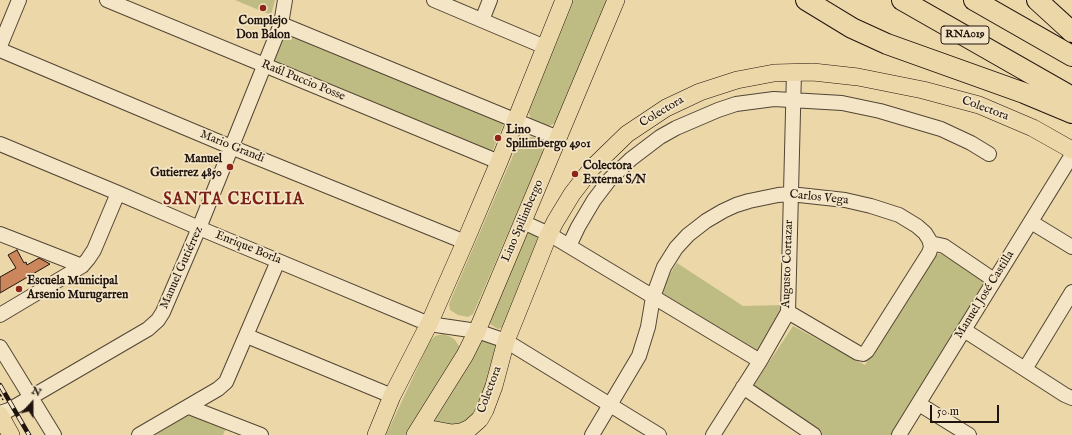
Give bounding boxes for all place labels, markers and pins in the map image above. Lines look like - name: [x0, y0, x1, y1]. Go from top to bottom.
- marker: Complejo Don Balon: [258, 3, 268, 13]
- place label: Complejo Don Balon: [236, 15, 290, 43]
- place label: Lino Spilimbergo 4901: [506, 124, 591, 152]
- marker: Lino Spilimbergo 4901: [493, 133, 503, 143]
- place label: Manuel Gutierrez 4850: [150, 153, 222, 181]
- place label: Colectora Externa S/N: [583, 160, 646, 188]
- marker: Manuel Gutierrez 4850: [225, 162, 235, 172]
- marker: Colectora Externa S/N: [570, 169, 580, 179]
- place label: Escuela Municipal Arsenio Murugarren: [27, 275, 128, 303]
- marker: Escuela Municipal Arsenio Murugarren: [14, 284, 24, 294]

